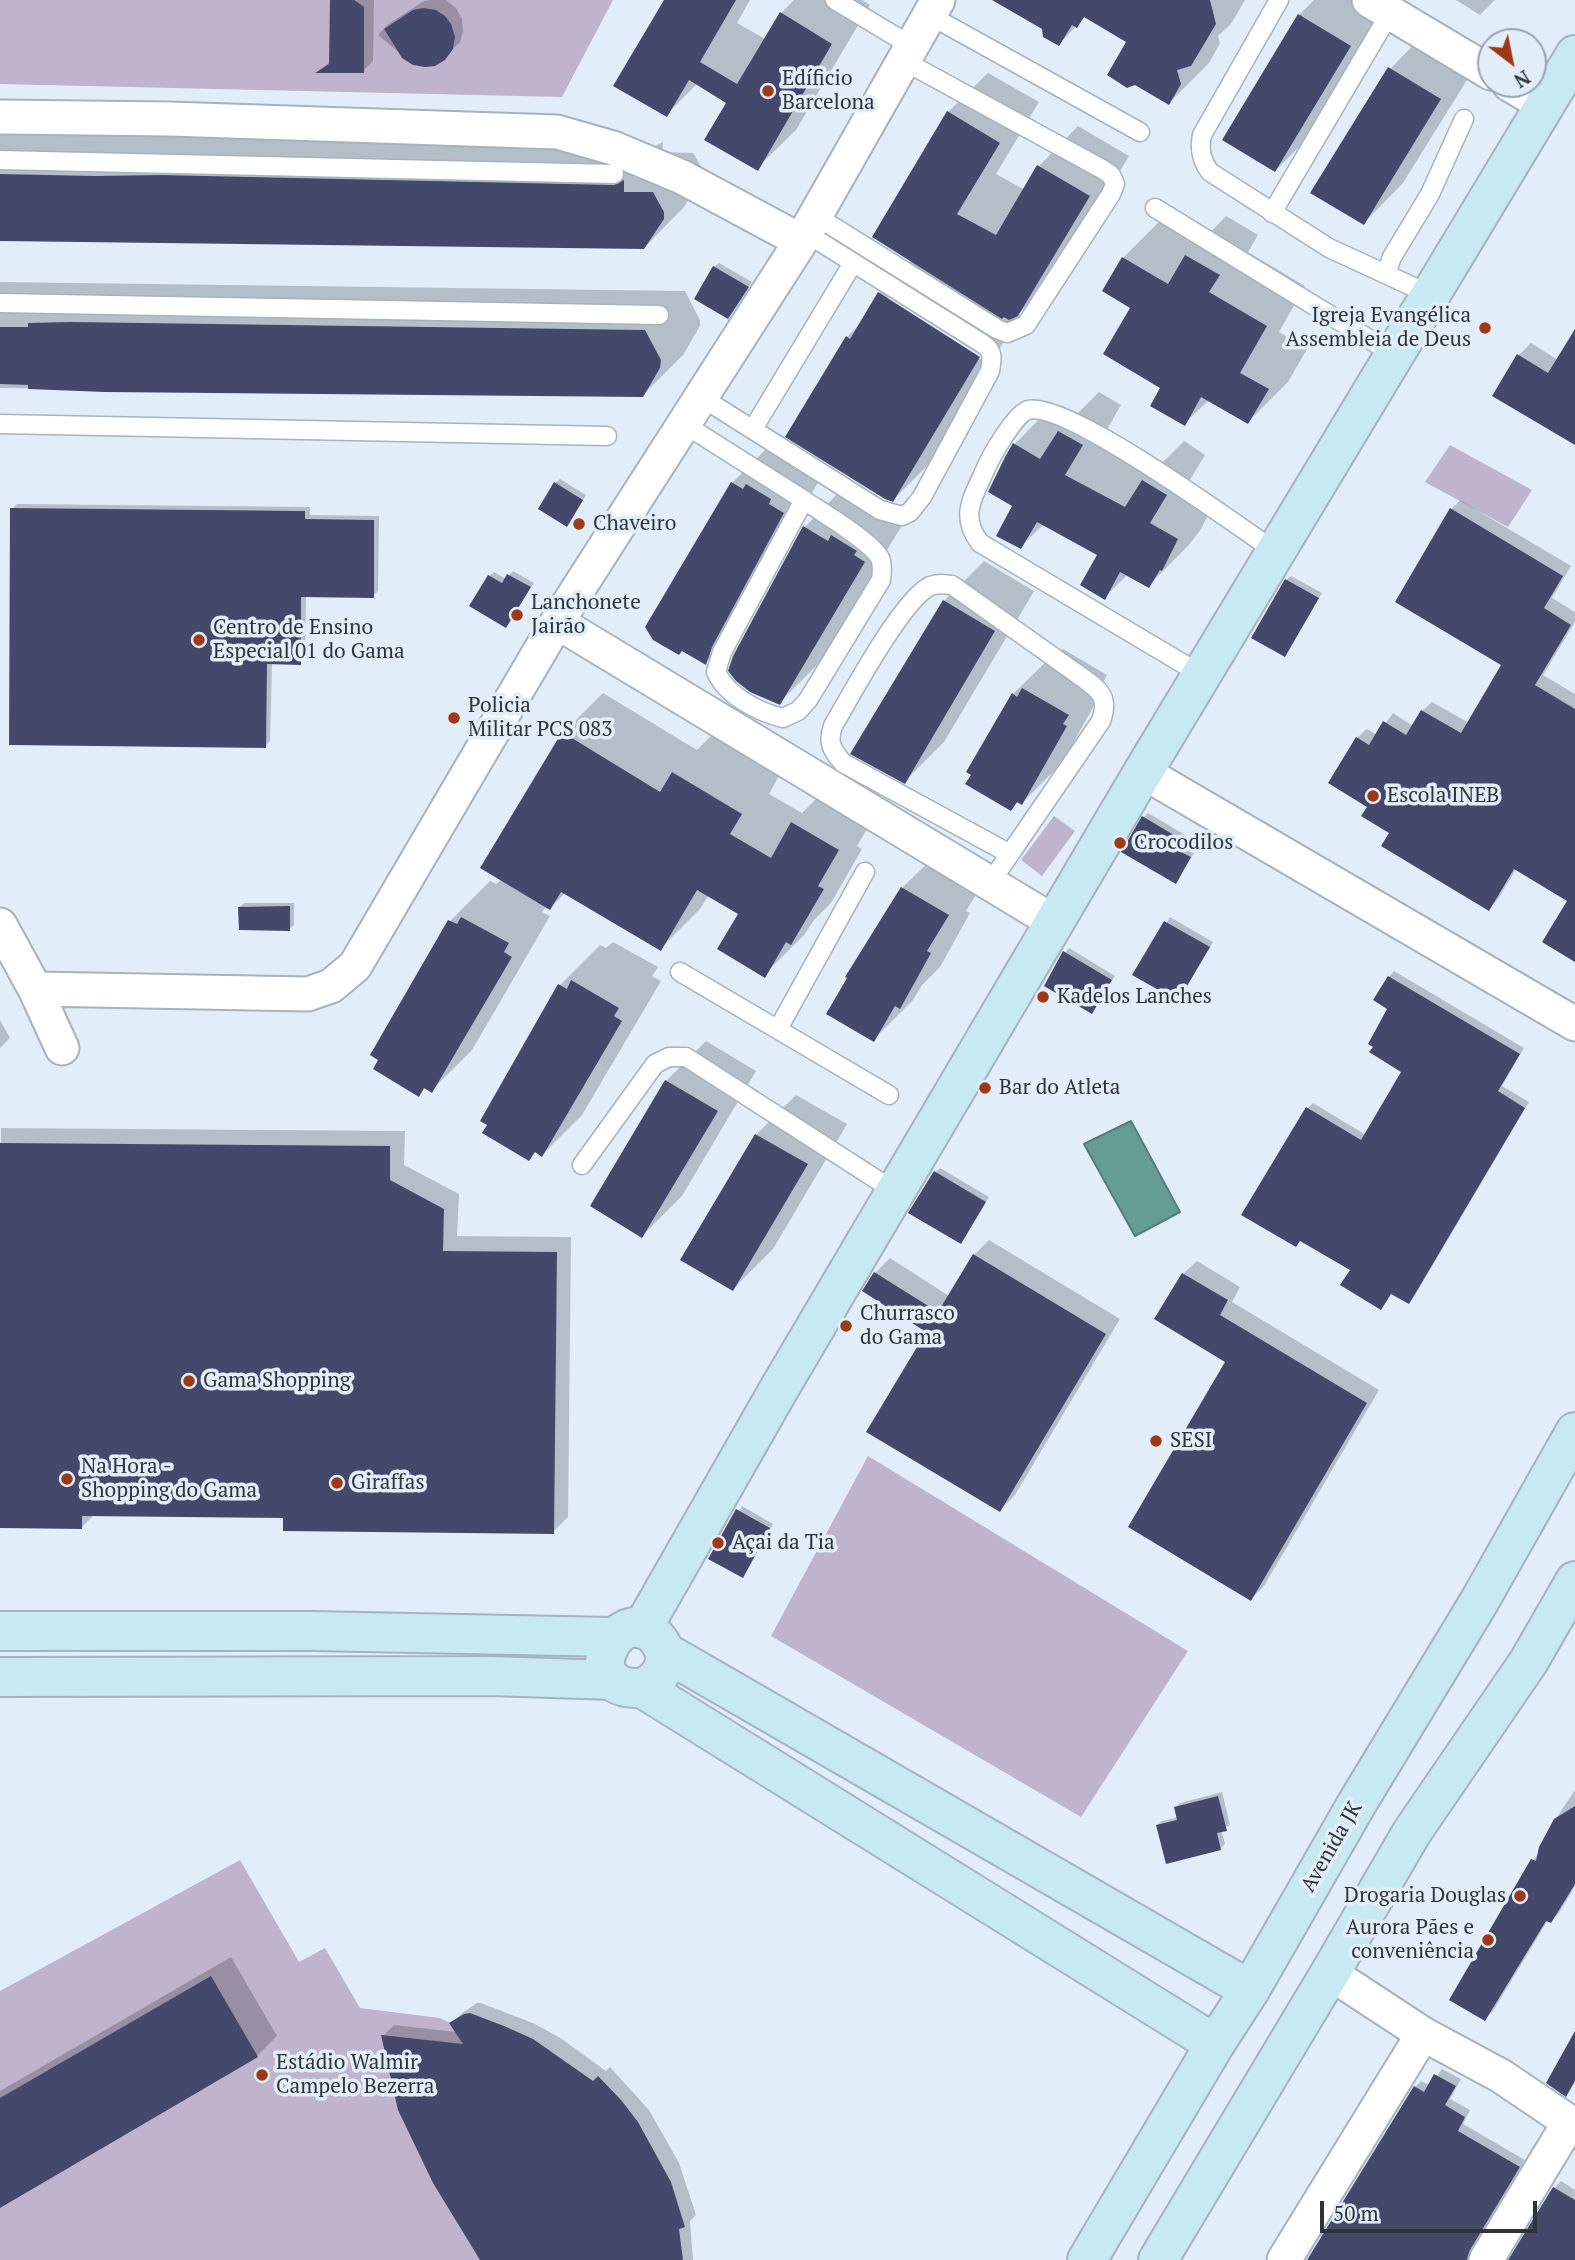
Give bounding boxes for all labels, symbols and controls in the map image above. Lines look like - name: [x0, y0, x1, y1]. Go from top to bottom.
- north arrow: [1477, 28, 1547, 98]
- text: N: [1510, 65, 1535, 94]
- place label: Edíficio Barcelona: [782, 66, 875, 116]
- marker: Edíficio Barcelona: [760, 83, 776, 99]
- place label: Igreja Evangélica Assembleia de Deus: [1286, 303, 1471, 353]
- marker: Igreja Evangélica Assembleia de Deus: [1477, 320, 1493, 336]
- place label: Chaveiro: [593, 511, 676, 537]
- marker: Chaveiro: [571, 516, 587, 532]
- place label: Lanchonete Jairão: [531, 590, 641, 640]
- marker: Lanchonete Jairão: [509, 607, 525, 623]
- place label: Centro de Ensino Especial 01 do Gama: [213, 615, 405, 665]
- marker: Centro de Ensino Especial 01 do Gama: [191, 632, 207, 648]
- place label: Policia Militar PCS 083: [468, 693, 612, 743]
- marker: Policia Militar PCS 083: [446, 710, 462, 726]
- place label: Escola INEB: [1387, 783, 1499, 809]
- marker: Escola INEB: [1365, 788, 1381, 804]
- place label: Crocodilos: [1134, 830, 1233, 856]
- marker: Crocodilos: [1112, 835, 1128, 851]
- place label: Kadelos Lanches: [1057, 984, 1212, 1010]
- marker: Kadelos Lanches: [1035, 989, 1051, 1005]
- place label: Bar do Atleta: [999, 1075, 1120, 1101]
- marker: Bar do Atleta: [977, 1080, 993, 1096]
- place label: Churrasco do Gama: [860, 1301, 955, 1351]
- marker: Churrasco do Gama: [838, 1318, 854, 1334]
- place label: Gama Shopping: [203, 1368, 351, 1394]
- marker: Gama Shopping: [181, 1373, 197, 1389]
- place label: SESI: [1170, 1428, 1212, 1454]
- marker: SESI: [1148, 1433, 1164, 1449]
- place label: Na Hora - Shopping do Gama: [81, 1454, 257, 1504]
- place label: Giraffas: [351, 1470, 424, 1496]
- marker: Na Hora - Shopping do Gama: [59, 1471, 75, 1487]
- marker: Giraffas: [329, 1475, 345, 1491]
- place label: Açai da Tia: [732, 1530, 835, 1556]
- marker: Açai da Tia: [710, 1535, 726, 1551]
- street label: Avenida JK: [1296, 1797, 1368, 1897]
- place label: Drogaria Douglas: [1344, 1883, 1506, 1909]
- marker: Drogaria Douglas: [1512, 1888, 1528, 1904]
- place label: Aurora Pães e conveniência: [1346, 1915, 1474, 1965]
- marker: Aurora Pães e conveniência: [1480, 1932, 1496, 1948]
- place label: Estádio Walmir Campelo Bezerra: [276, 2050, 434, 2100]
- marker: Estádio Walmir Campelo Bezerra: [254, 2067, 270, 2083]
- scale bar: [1323, 2186, 1540, 2230]
- text: 50 m: [1333, 2199, 1379, 2227]

